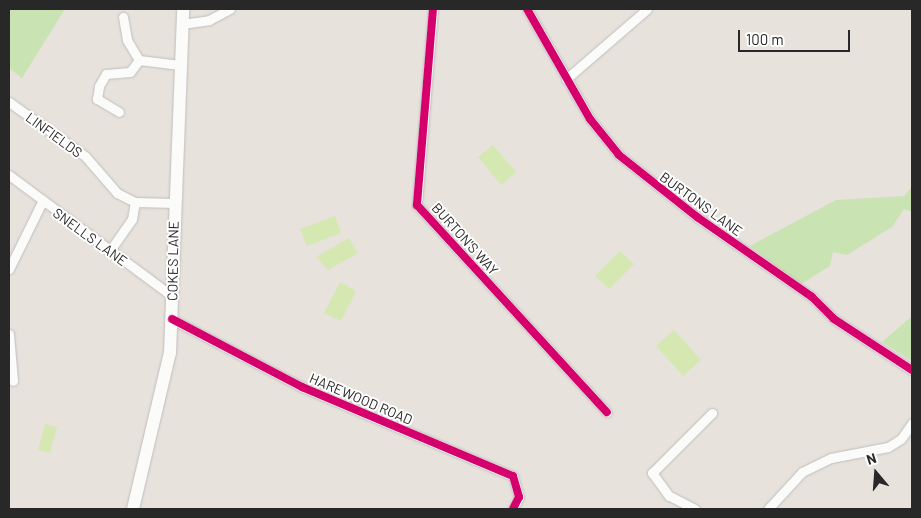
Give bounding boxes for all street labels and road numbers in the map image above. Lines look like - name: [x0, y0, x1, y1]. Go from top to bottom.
- street label: LINFIELDS: [22, 109, 86, 161]
- street label: BURTONS LANE: [657, 169, 745, 239]
- street label: BURTON'S WAY: [428, 200, 502, 278]
- street label: SNELLS LANE: [50, 204, 130, 270]
- street label: COKES LANE: [164, 221, 182, 301]
- street label: HAREWOOD ROAD: [307, 370, 415, 428]

